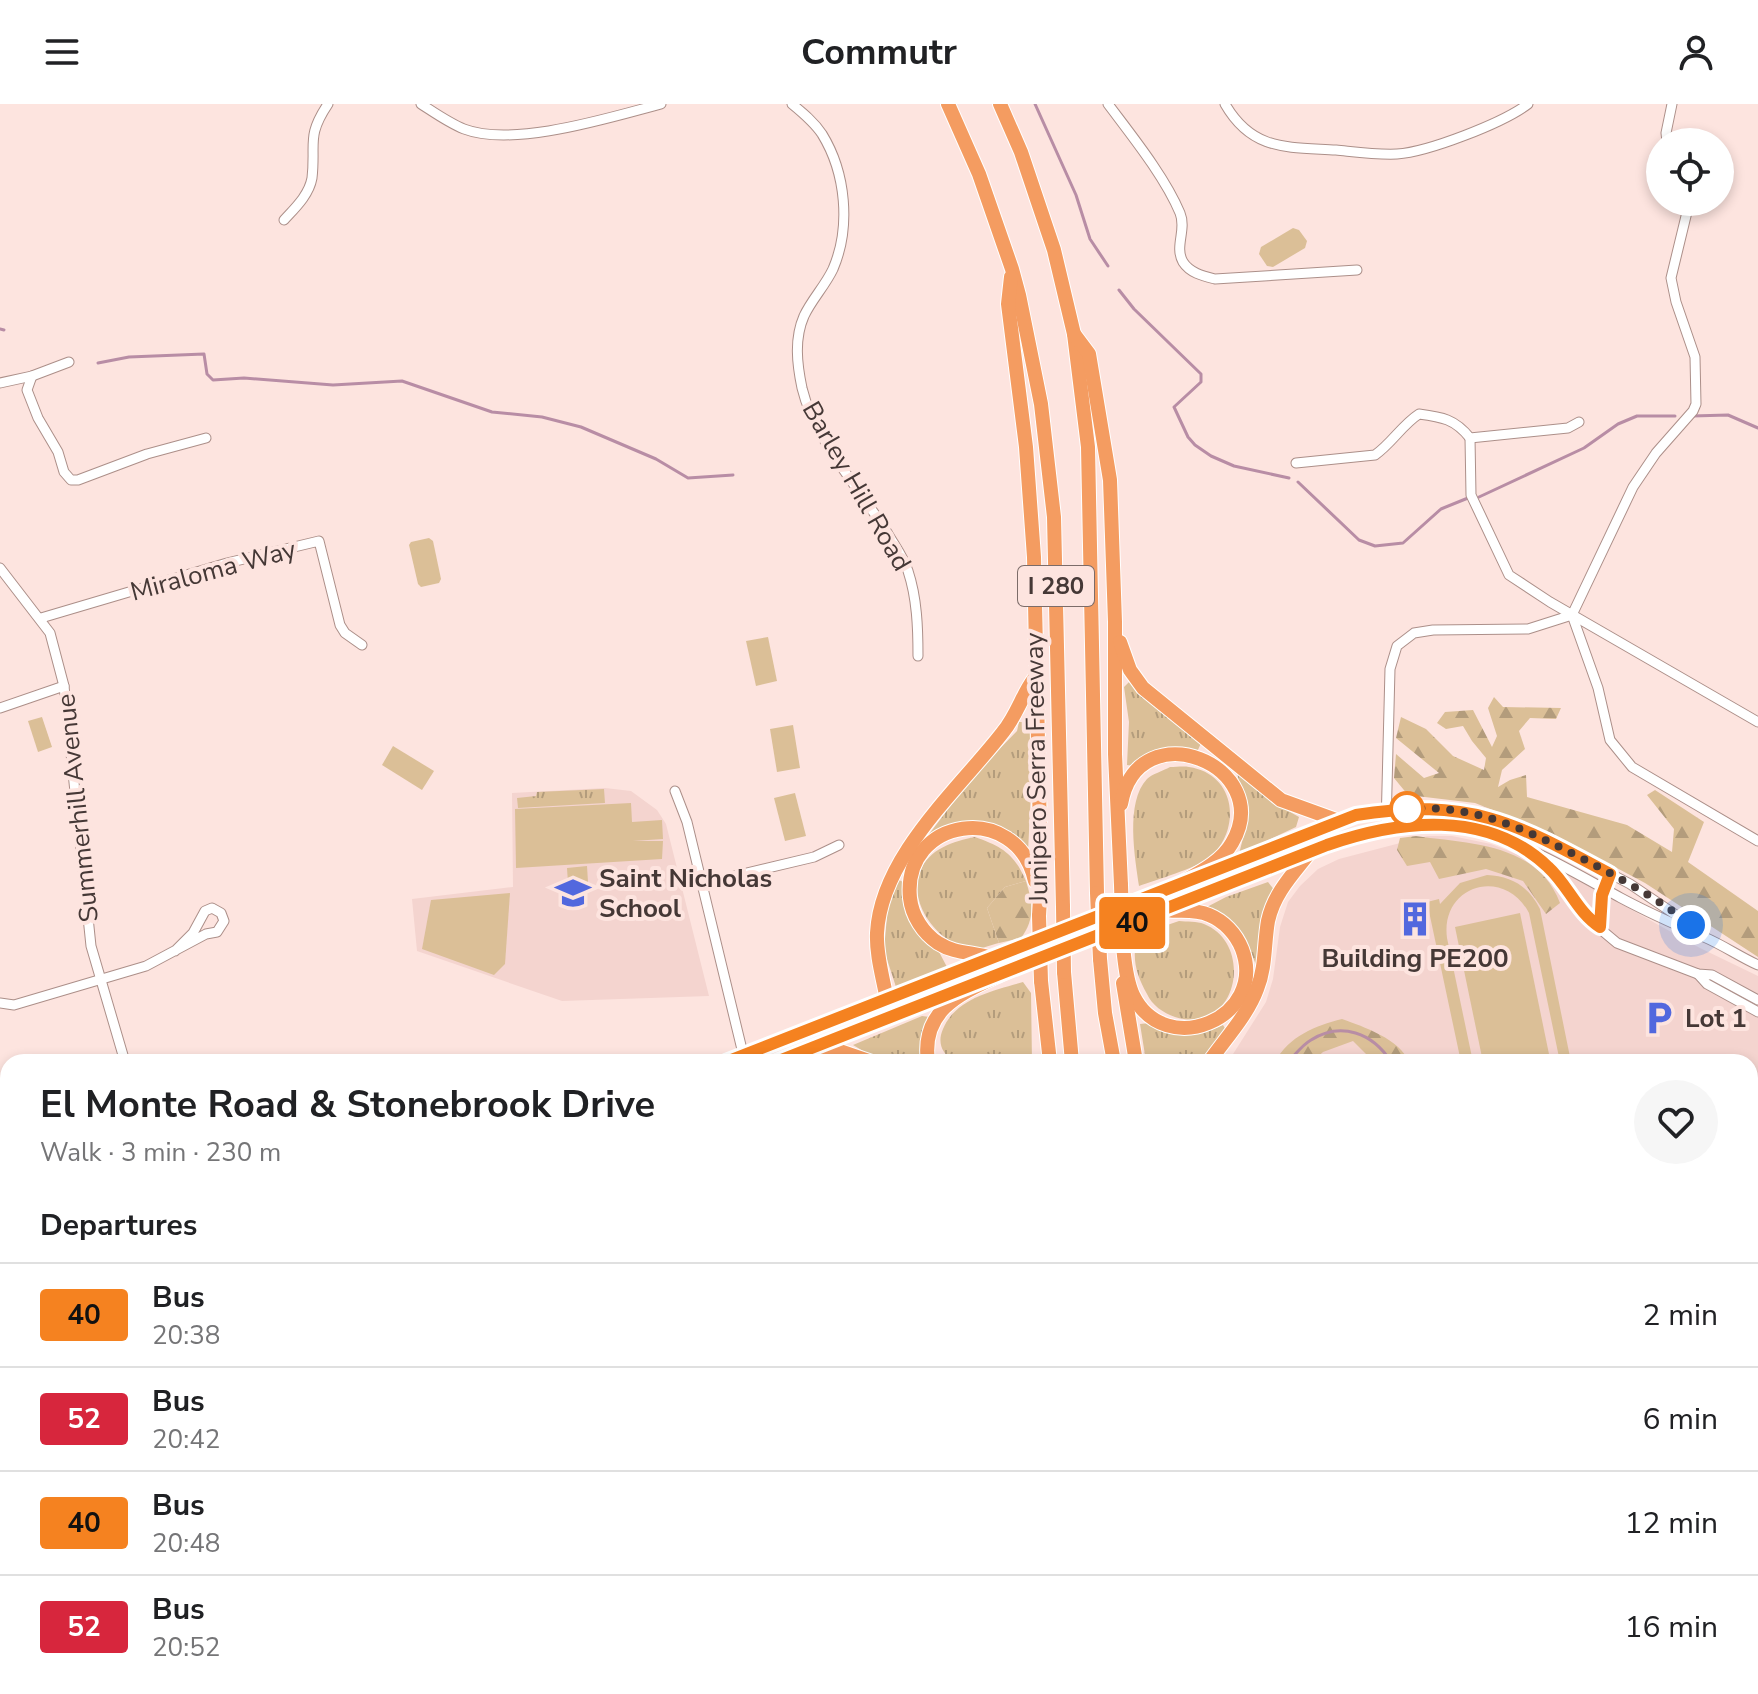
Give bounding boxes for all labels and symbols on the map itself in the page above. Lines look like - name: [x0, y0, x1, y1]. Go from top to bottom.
- street label: Barley Hill Road: [794, 395, 919, 577]
- street label: Miraloma Way: [126, 531, 300, 609]
- road number: I 280: [1018, 566, 1094, 606]
- street label: Junipero Serra Freeway: [1017, 632, 1056, 905]
- street label: Summerhill Avenue: [48, 692, 107, 924]
- unlabelled marker: [1390, 792, 1424, 826]
- place label: Saint Nicholas School: [599, 861, 772, 926]
- school or university icon: Saint Nicholas School: [554, 874, 592, 912]
- line badge: 40: [1096, 897, 1168, 949]
- building icon: Building PE200: [1396, 900, 1434, 938]
- your location: [1671, 905, 1711, 945]
- place label: Building PE200: [1321, 941, 1509, 976]
- parking icon: Lot 1: [1640, 999, 1678, 1037]
- place label: Lot 1: [1685, 1001, 1747, 1036]

